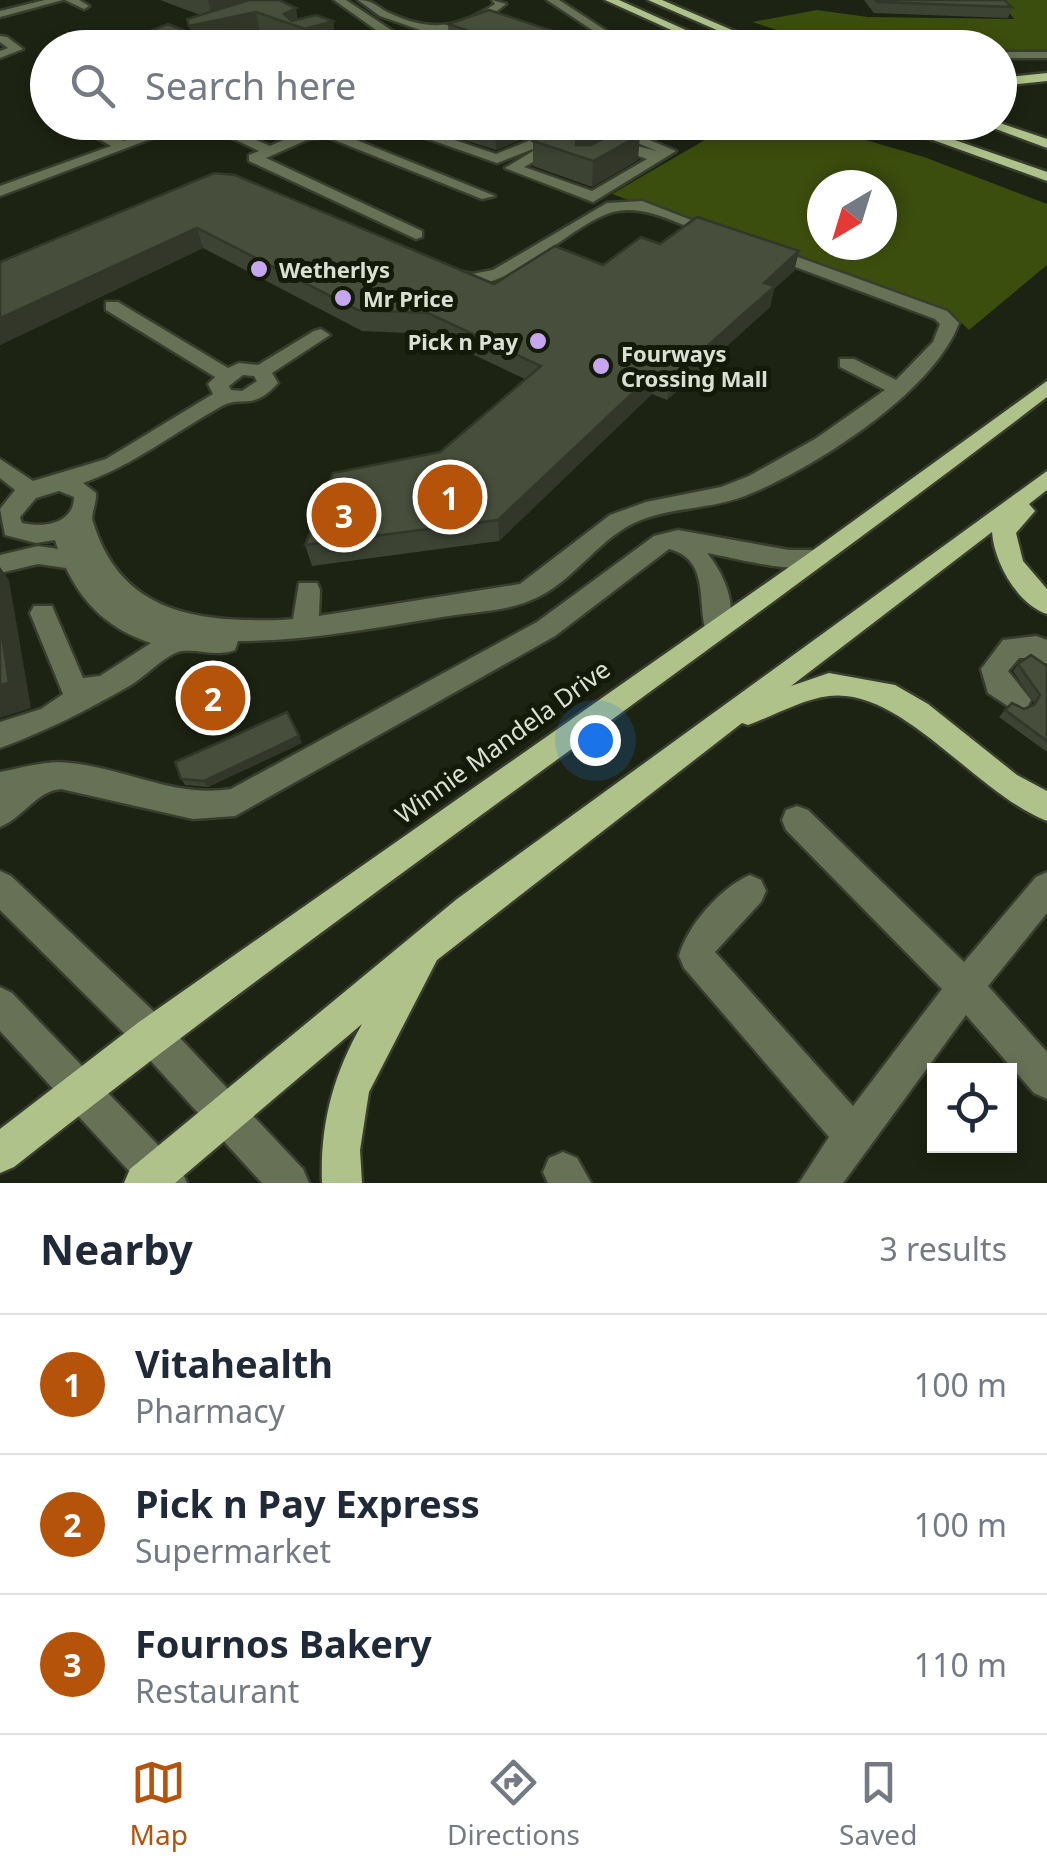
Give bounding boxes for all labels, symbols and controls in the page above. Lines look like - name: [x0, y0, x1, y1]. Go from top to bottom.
- search box: [30, 30, 1017, 140]
- icon: search: [65, 58, 120, 113]
- text: Search here: [145, 59, 356, 111]
- north arrow: [807, 170, 897, 260]
- place label: Wetherlys: [279, 254, 390, 284]
- marker: Wetherlys: [248, 258, 270, 280]
- place label: Mr Price: [363, 283, 454, 313]
- marker: Mr Price: [332, 287, 354, 309]
- place label: Pick n Pay: [408, 326, 518, 356]
- marker: Pick n Pay: [527, 330, 549, 352]
- place label: Fourways Crossing Mall: [621, 338, 768, 393]
- marker: Fourways Crossing Mall: [590, 355, 612, 377]
- pin: 1: [418, 460, 482, 534]
- pin: 3: [312, 478, 376, 552]
- street label: Winnie Mandela Drive: [388, 651, 616, 831]
- pin: 2: [180, 660, 246, 736]
- your location: [570, 715, 621, 766]
- map controls: [927, 1063, 1017, 1153]
- button: locate: [927, 1063, 1017, 1153]
- text: Nearby: [40, 1220, 193, 1277]
- text: 3 results: [880, 1227, 1007, 1270]
- text: Vitahealth: [135, 1337, 333, 1389]
- text: 1: [63, 1363, 82, 1406]
- text: 100 m: [914, 1363, 1007, 1406]
- text: Pharmacy: [135, 1389, 285, 1432]
- text: Pick n Pay Express: [135, 1477, 480, 1529]
- text: 2: [63, 1503, 82, 1546]
- text: 100 m: [914, 1503, 1007, 1546]
- text: Supermarket: [135, 1529, 331, 1572]
- text: Fournos Bakery: [135, 1617, 432, 1669]
- text: 3: [63, 1643, 82, 1686]
- text: 110 m: [914, 1643, 1007, 1686]
- text: Restaurant: [135, 1669, 299, 1712]
- tab: Map: [130, 1755, 188, 1853]
- tab: Directions: [447, 1755, 580, 1853]
- tab: Saved: [839, 1755, 917, 1853]

